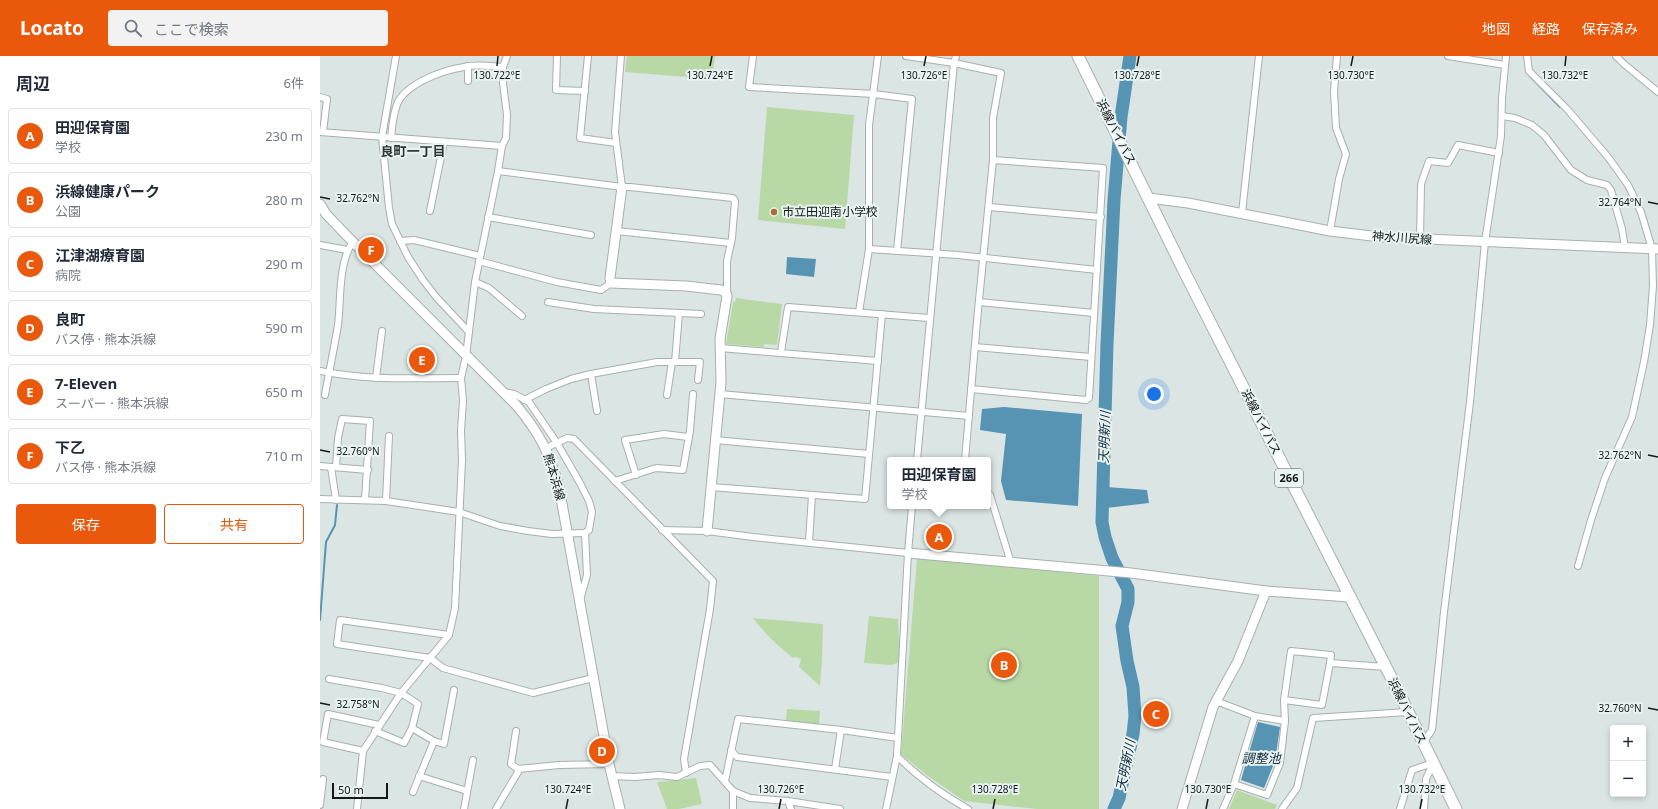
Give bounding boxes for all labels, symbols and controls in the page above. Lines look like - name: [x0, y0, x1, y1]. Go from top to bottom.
- search box: [108, 10, 388, 46]
- text: Locato: [20, 15, 84, 41]
- icon: search: [122, 17, 144, 39]
- text: ここで検索: [154, 19, 229, 39]
- text: 地図: [1482, 19, 1510, 38]
- text: 経路: [1532, 19, 1560, 38]
- text: 保存済み: [1582, 19, 1638, 38]
- text: 130.722°E: [474, 68, 520, 82]
- text: 130.724°E: [687, 68, 733, 82]
- text: 130.726°E: [901, 68, 947, 82]
- text: 130.728°E: [1114, 68, 1160, 82]
- text: 130.730°E: [1328, 68, 1374, 82]
- text: 130.732°E: [1542, 68, 1588, 82]
- text: 周辺: [16, 72, 50, 95]
- text: 6件: [284, 74, 304, 92]
- street label: 浜線バイパス: [1093, 96, 1140, 168]
- text: 田迎保育園: [55, 117, 130, 137]
- text: A: [26, 127, 35, 145]
- text: 230 m: [265, 127, 303, 145]
- text: 学校: [55, 138, 81, 156]
- district label: 良町一丁目: [380, 142, 446, 160]
- text: 浜線健康パーク: [55, 181, 160, 201]
- text: B: [26, 191, 34, 209]
- text: 280 m: [265, 191, 303, 209]
- text: 32.762°N: [336, 191, 380, 205]
- text: 32.764°N: [1598, 195, 1642, 209]
- text: 公園: [55, 202, 81, 220]
- place label: 市立田迎南小学校: [782, 203, 878, 220]
- marker: 市立田迎南小学校: [769, 207, 779, 217]
- street label: 神水川尻線: [1372, 227, 1433, 248]
- pin: F: [358, 235, 384, 265]
- text: 江津湖療育園: [55, 245, 145, 265]
- text: C: [26, 255, 34, 273]
- text: 290 m: [265, 255, 303, 273]
- text: 病院: [55, 266, 81, 284]
- text: 良町: [55, 309, 85, 329]
- text: D: [25, 319, 35, 337]
- text: 590 m: [265, 319, 303, 337]
- text: バス停 · 熊本浜線: [55, 330, 156, 348]
- pin: E: [409, 345, 435, 375]
- text: 7-Eleven: [55, 373, 117, 393]
- text: E: [26, 383, 34, 401]
- text: 650 m: [265, 383, 303, 401]
- your location: [1144, 384, 1164, 404]
- street label: 浜線バイパス: [1238, 386, 1285, 458]
- text: スーパー · 熊本浜線: [55, 394, 169, 412]
- water label: 天明新川: [1094, 409, 1114, 463]
- text: 下乙: [55, 437, 85, 457]
- text: 32.760°N: [336, 444, 380, 458]
- text: F: [26, 447, 34, 465]
- text: 710 m: [265, 447, 303, 465]
- text: 32.762°N: [1598, 448, 1642, 462]
- street label: 熊本浜線: [540, 451, 569, 502]
- popup: [887, 457, 991, 509]
- text: バス停 · 熊本浜線: [55, 458, 156, 476]
- text: 田迎保育園: [901, 464, 977, 484]
- road number: 266: [1275, 469, 1303, 487]
- text: 学校: [901, 485, 928, 503]
- button: 保存: [16, 504, 156, 544]
- button: 共有: [164, 504, 304, 544]
- pin: A: [926, 522, 952, 552]
- pin: B: [991, 650, 1017, 680]
- street label: 浜線バイパス: [1384, 675, 1431, 747]
- text: 32.758°N: [336, 697, 380, 711]
- pin: C: [1143, 699, 1169, 729]
- text: 32.760°N: [1598, 701, 1642, 715]
- map controls: [1610, 725, 1646, 797]
- button: +: [1610, 725, 1646, 761]
- pin: D: [589, 736, 615, 766]
- water label: 天明新川: [1111, 736, 1139, 792]
- water label: 調整池: [1241, 749, 1282, 767]
- button: −: [1610, 761, 1646, 797]
- scale bar: [332, 781, 388, 800]
- text: 50 m: [338, 782, 364, 797]
- text: 130.724°E: [545, 782, 591, 796]
- text: 130.726°E: [758, 782, 804, 796]
- text: 130.728°E: [972, 782, 1018, 796]
- text: 130.730°E: [1185, 782, 1231, 796]
- text: 130.732°E: [1399, 782, 1445, 796]

